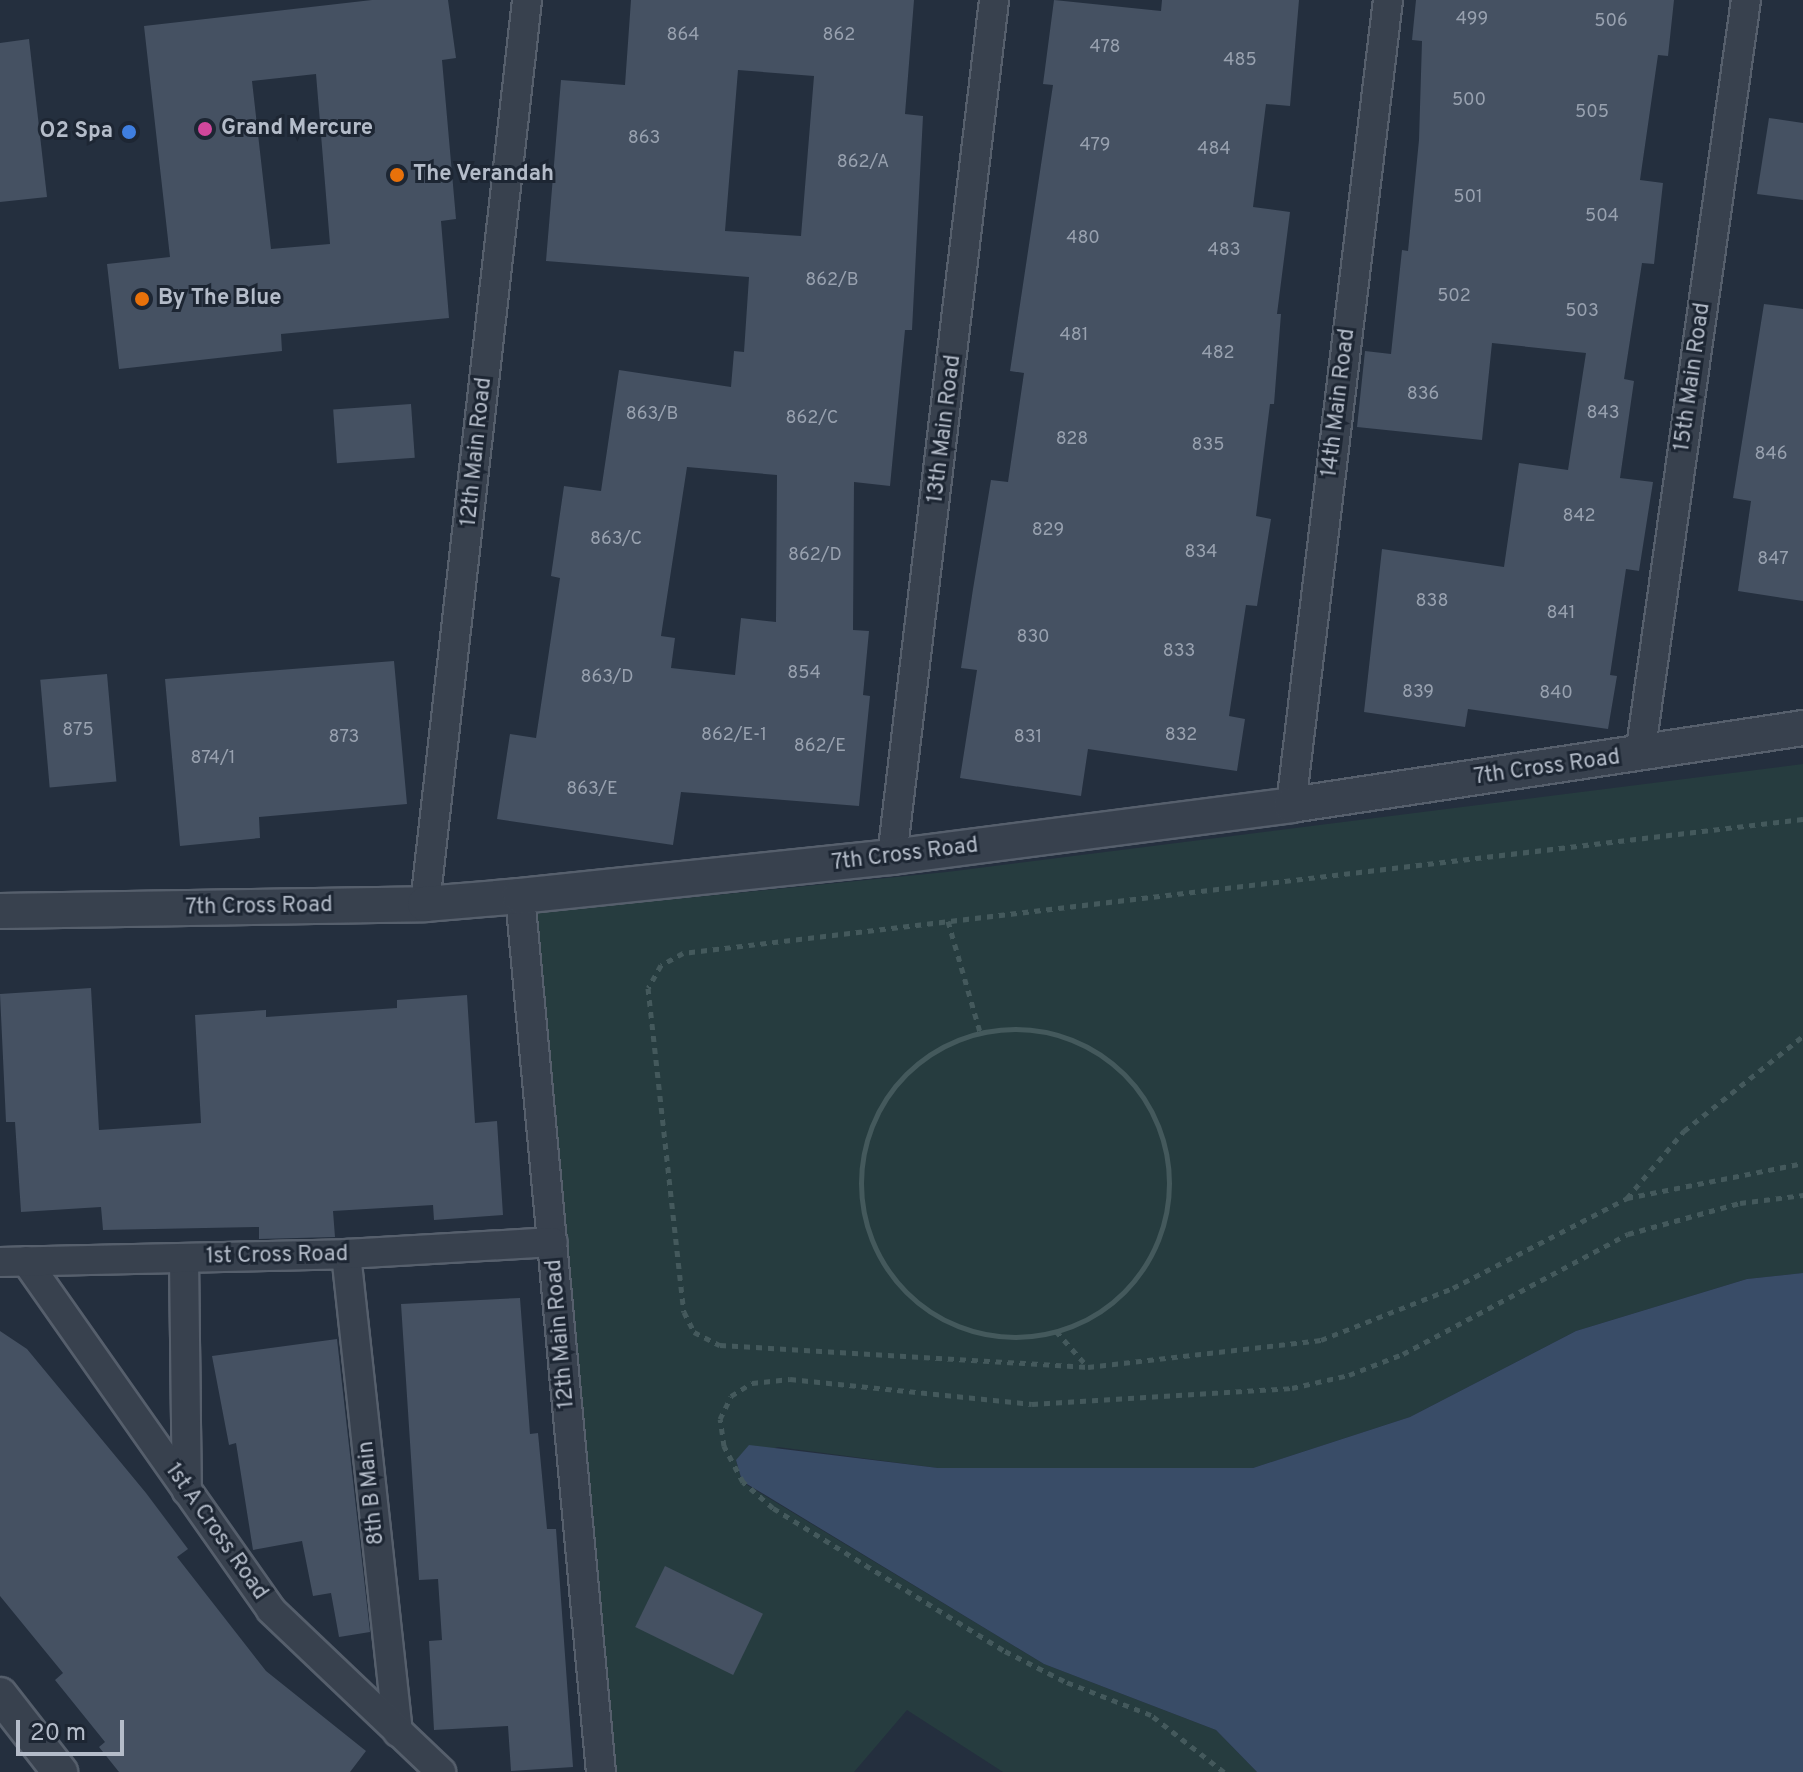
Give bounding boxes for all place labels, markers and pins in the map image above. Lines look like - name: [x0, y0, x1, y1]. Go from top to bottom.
- place label: Grand Mercure: [221, 116, 373, 142]
- place label: O2 Spa: [40, 119, 113, 145]
- marker: Grand Mercure: [196, 120, 214, 138]
- marker: O2 Spa: [120, 123, 138, 141]
- place label: The Verandah: [413, 162, 555, 188]
- marker: The Verandah: [388, 166, 406, 184]
- place label: By The Blue: [158, 286, 281, 312]
- marker: By The Blue: [133, 290, 151, 308]

